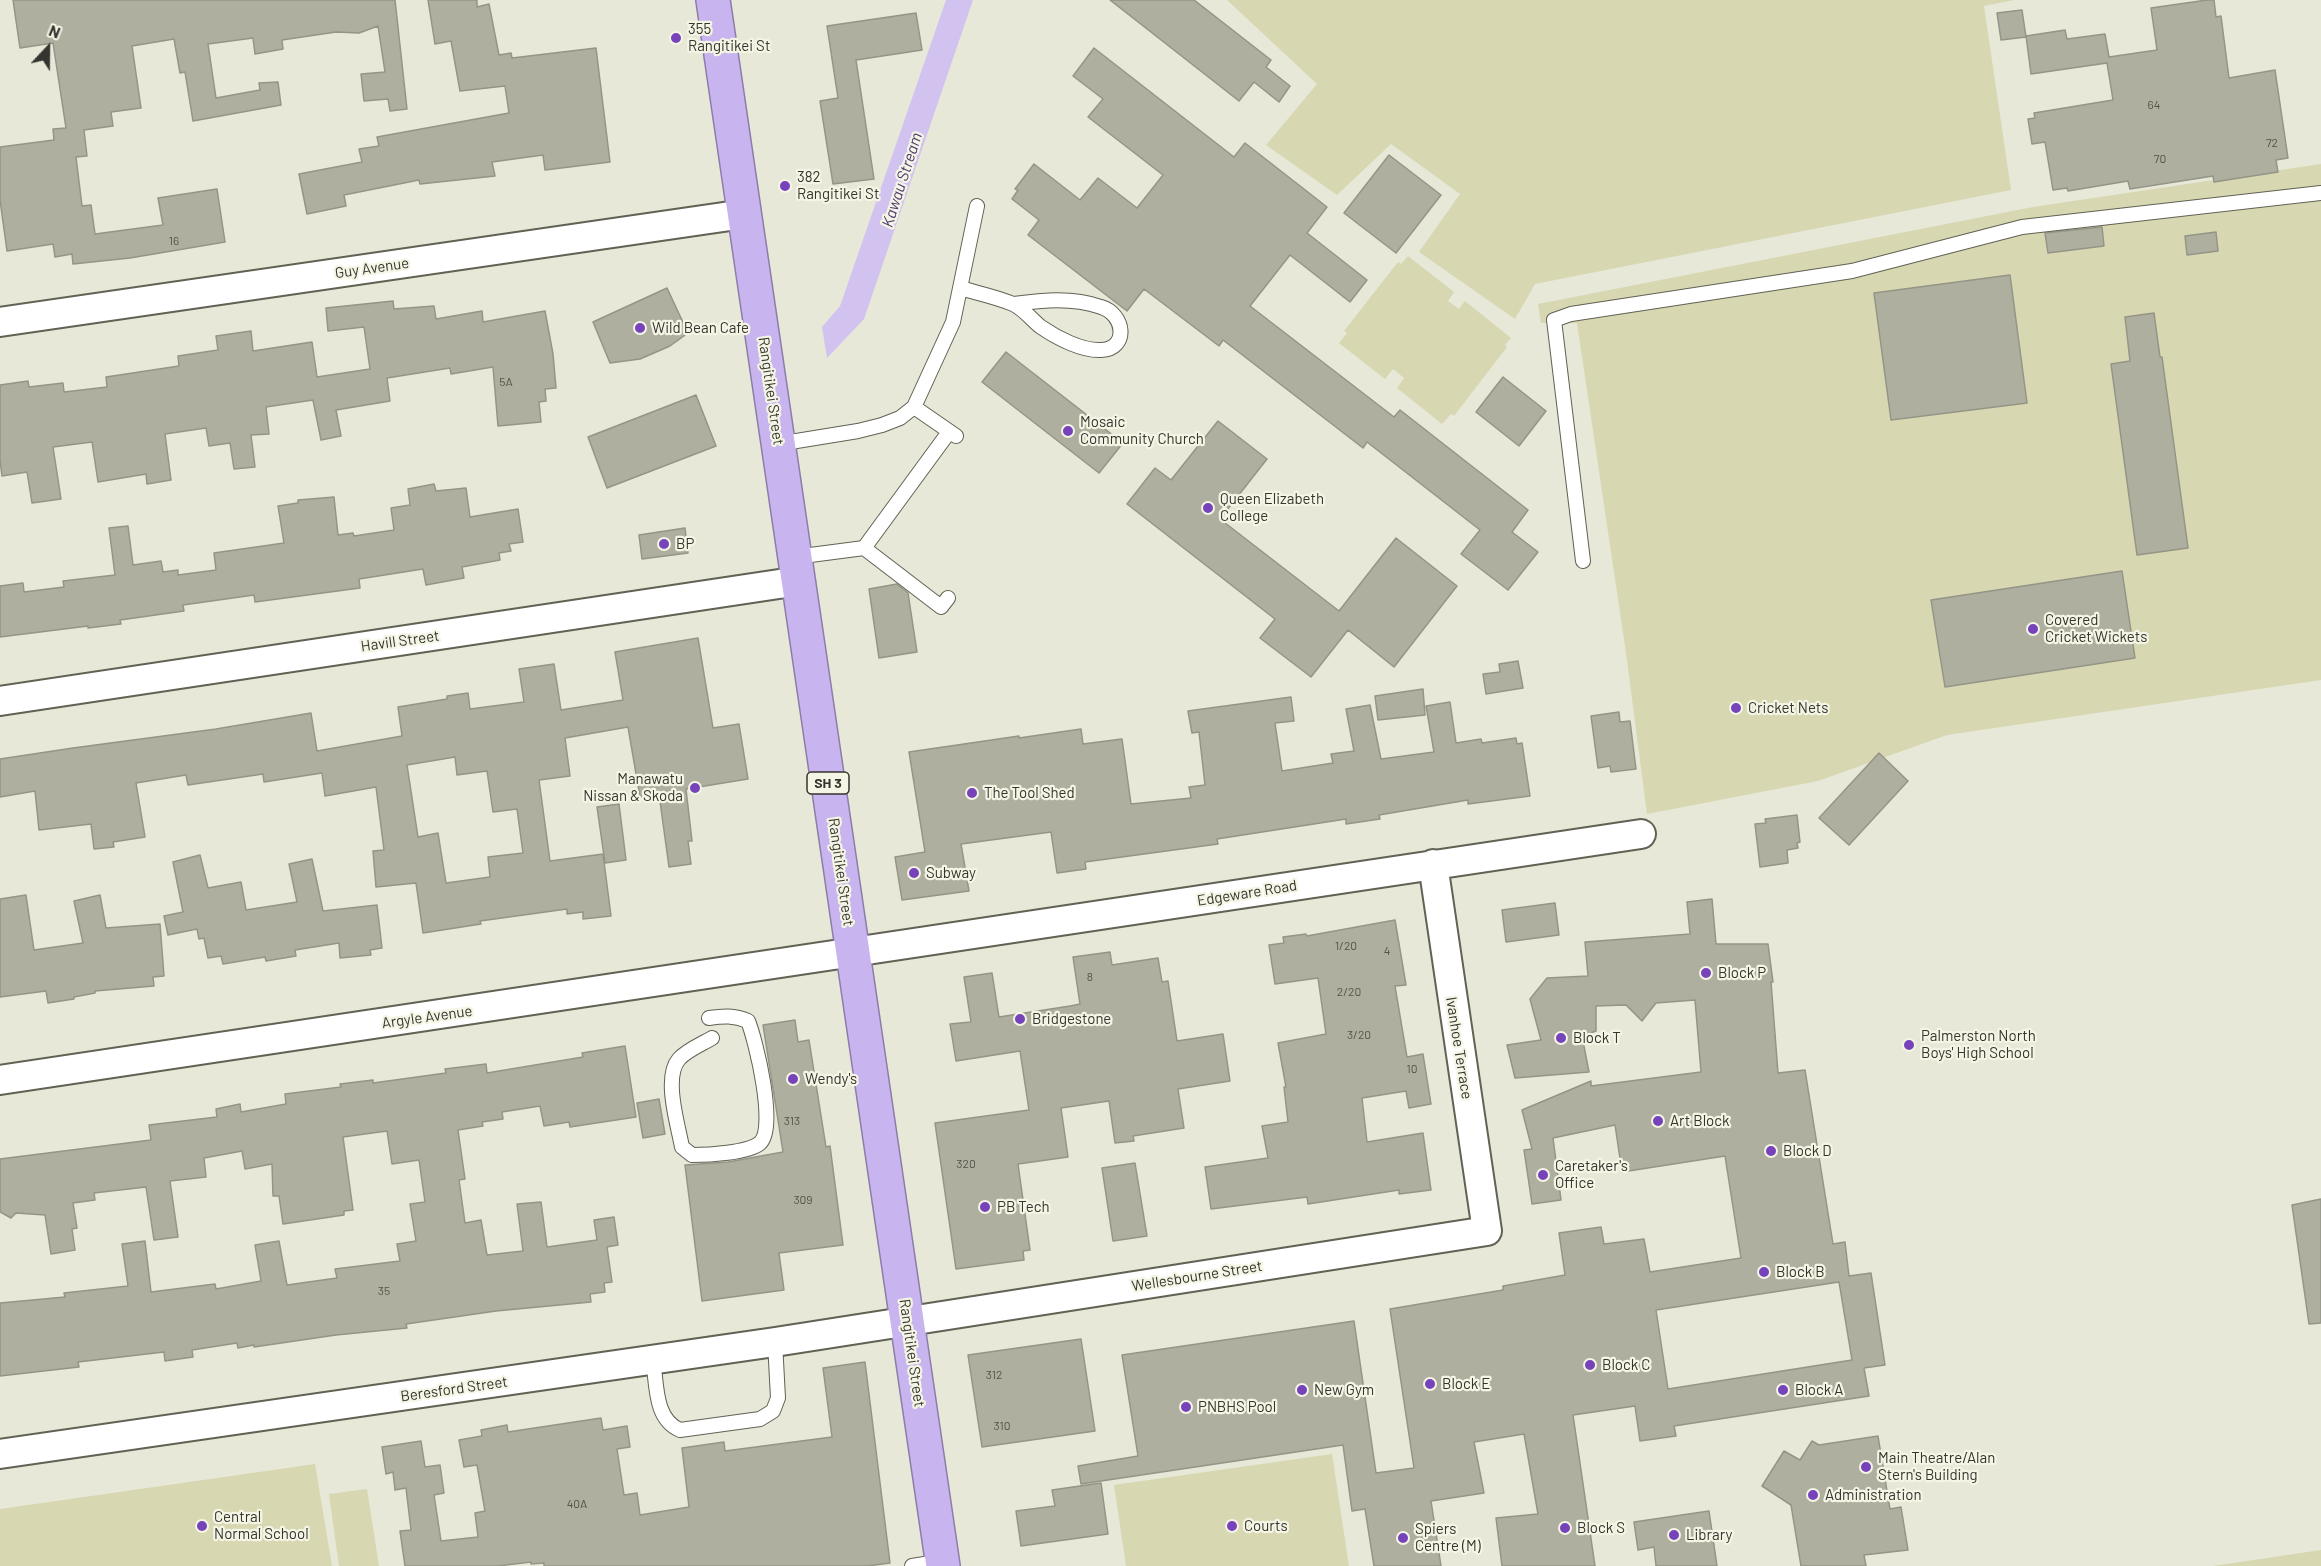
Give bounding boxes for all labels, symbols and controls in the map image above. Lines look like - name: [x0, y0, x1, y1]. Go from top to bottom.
- north arrow: [18, 18, 78, 78]
- text: N: [46, 20, 63, 42]
- place label: 355 Rangitikei St: [688, 20, 770, 55]
- marker: 355 Rangitikei St: [669, 31, 683, 45]
- house number: 64: [2148, 98, 2160, 112]
- water label: Kawau Stream: [878, 130, 926, 230]
- house number: 72: [2266, 136, 2278, 150]
- house number: 70: [2154, 152, 2166, 166]
- place label: 382 Rangitikei St: [797, 168, 879, 203]
- marker: 382 Rangitikei St: [778, 179, 792, 193]
- house number: 16: [169, 234, 179, 248]
- street label: Guy Avenue: [334, 254, 410, 282]
- place label: Wild Bean Cafe: [652, 319, 749, 337]
- marker: Wild Bean Cafe: [633, 321, 647, 335]
- street label: Rangitikei Street: [754, 336, 788, 446]
- house number: 5A: [499, 375, 513, 389]
- place label: Mosaic Community Church: [1080, 413, 1204, 448]
- marker: Mosaic Community Church: [1061, 424, 1075, 438]
- place label: Queen Elizabeth College: [1220, 490, 1324, 525]
- marker: Queen Elizabeth College: [1201, 501, 1215, 515]
- place label: BP: [676, 535, 694, 553]
- marker: BP: [657, 537, 671, 551]
- place label: Covered Cricket Wickets: [2045, 611, 2147, 646]
- marker: Covered Cricket Wickets: [2026, 622, 2040, 636]
- street label: Havill Street: [360, 627, 440, 655]
- place label: Cricket Nets: [1748, 699, 1828, 717]
- marker: Cricket Nets: [1729, 701, 1743, 715]
- place label: Manawatu Nissan & Skoda: [583, 770, 683, 805]
- road number: SH 3: [807, 772, 849, 794]
- marker: Manawatu Nissan & Skoda: [688, 781, 702, 795]
- place label: The Tool Shed: [984, 784, 1075, 802]
- marker: The Tool Shed: [965, 786, 979, 800]
- street label: Rangitikei Street: [824, 817, 858, 927]
- place label: Subway: [926, 864, 976, 882]
- marker: Subway: [907, 866, 921, 880]
- street label: Edgeware Road: [1196, 876, 1298, 910]
- house number: 1/20: [1335, 939, 1357, 953]
- house number: 4: [1384, 944, 1390, 958]
- place label: Block P: [1718, 964, 1766, 982]
- marker: Block P: [1699, 966, 1713, 980]
- house number: 8: [1087, 970, 1093, 984]
- house number: 2/20: [1337, 985, 1361, 999]
- street label: Ivanhoe Terrace: [1442, 995, 1476, 1101]
- street label: Argyle Avenue: [380, 1002, 474, 1032]
- place label: Bridgestone: [1032, 1010, 1111, 1028]
- marker: Bridgestone: [1013, 1012, 1027, 1026]
- place label: Palmerston North Boys' High School: [1921, 1027, 2036, 1062]
- house number: 3/20: [1347, 1028, 1371, 1042]
- place label: Block T: [1573, 1029, 1621, 1047]
- marker: Block T: [1554, 1031, 1568, 1045]
- marker: Palmerston North Boys' High School: [1902, 1038, 1916, 1052]
- house number: 10: [1407, 1062, 1417, 1076]
- place label: Wendy's: [805, 1070, 857, 1088]
- marker: Wendy's: [786, 1072, 800, 1086]
- place label: Art Block: [1670, 1112, 1730, 1130]
- house number: 313: [784, 1114, 800, 1128]
- marker: Art Block: [1651, 1114, 1665, 1128]
- place label: Block D: [1783, 1142, 1832, 1160]
- marker: Block D: [1764, 1144, 1778, 1158]
- house number: 320: [956, 1157, 976, 1171]
- place label: Caretaker's Office: [1555, 1157, 1628, 1192]
- marker: Caretaker's Office: [1536, 1168, 1550, 1182]
- house number: 309: [793, 1193, 813, 1207]
- place label: PB Tech: [997, 1198, 1050, 1216]
- marker: PB Tech: [978, 1200, 992, 1214]
- street label: Wellesbourne Street: [1130, 1257, 1264, 1295]
- place label: Block B: [1776, 1263, 1825, 1281]
- marker: Block B: [1757, 1265, 1771, 1279]
- house number: 35: [378, 1284, 390, 1298]
- street label: Rangitikei Street: [895, 1298, 929, 1408]
- place label: Block C: [1602, 1356, 1650, 1374]
- marker: Block C: [1583, 1358, 1597, 1372]
- house number: 312: [986, 1368, 1002, 1382]
- street label: Beresford Street: [399, 1373, 509, 1405]
- place label: Block E: [1442, 1375, 1490, 1393]
- marker: Block E: [1423, 1377, 1437, 1391]
- place label: New Gym: [1314, 1381, 1374, 1399]
- place label: Block A: [1795, 1381, 1843, 1399]
- marker: New Gym: [1295, 1383, 1309, 1397]
- marker: Block A: [1776, 1383, 1790, 1397]
- place label: PNBHS Pool: [1198, 1398, 1276, 1416]
- marker: PNBHS Pool: [1179, 1400, 1193, 1414]
- house number: 310: [993, 1419, 1011, 1433]
- place label: Main Theatre/Alan Stern's Building: [1878, 1449, 1995, 1484]
- marker: Main Theatre/Alan Stern's Building: [1859, 1460, 1873, 1474]
- place label: Administration: [1825, 1486, 1921, 1504]
- marker: Administration: [1806, 1488, 1820, 1502]
- house number: 40A: [567, 1497, 587, 1511]
- place label: Central Normal School: [214, 1508, 309, 1543]
- place label: Courts: [1244, 1517, 1288, 1535]
- marker: Central Normal School: [195, 1519, 209, 1533]
- marker: Courts: [1225, 1519, 1239, 1533]
- place label: Block S: [1577, 1519, 1625, 1537]
- place label: Spiers Centre (M): [1415, 1520, 1481, 1555]
- marker: Block S: [1558, 1521, 1572, 1535]
- place label: Library: [1686, 1526, 1732, 1544]
- marker: Library: [1667, 1528, 1681, 1542]
- marker: Spiers Centre (M): [1396, 1531, 1410, 1545]

